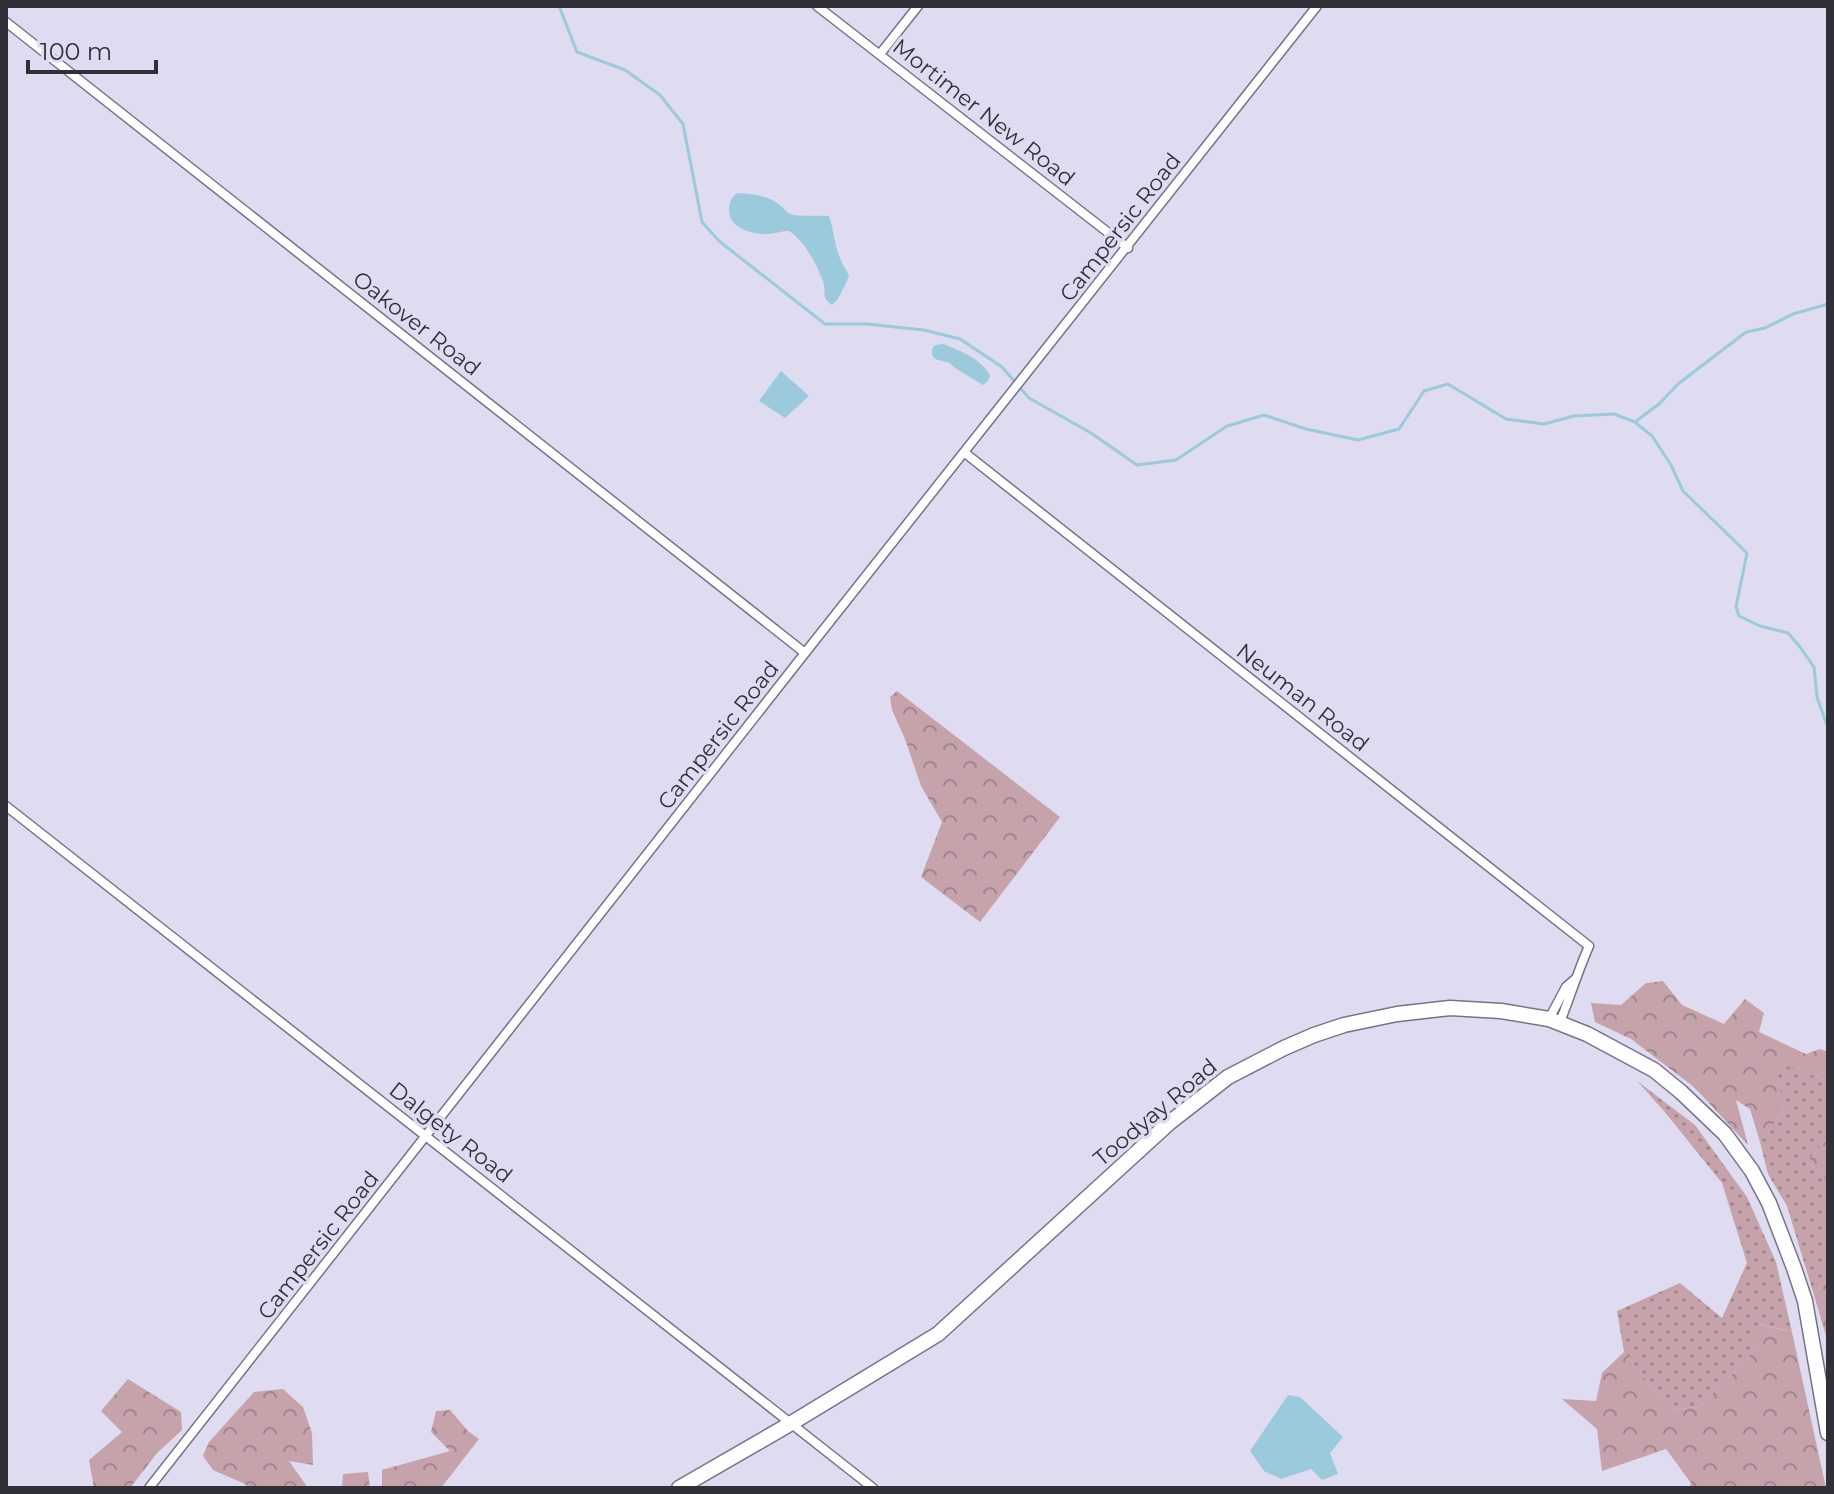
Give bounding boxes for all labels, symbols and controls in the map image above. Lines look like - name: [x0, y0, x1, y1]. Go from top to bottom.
- scale bar: [28, 24, 156, 74]
- street label: Mortimer New Road: [887, 33, 1080, 192]
- text: 100 m: [40, 37, 112, 66]
- street label: Campersic Road: [1054, 148, 1187, 307]
- street label: Oakover Road: [347, 265, 486, 382]
- street label: Neuman Road: [1231, 637, 1374, 757]
- street label: Campersic Road: [652, 656, 785, 815]
- street label: Toodyay Road: [1088, 1053, 1223, 1172]
- street label: Dalgety Road: [384, 1076, 518, 1189]
- street label: Campersic Road: [252, 1166, 385, 1325]

